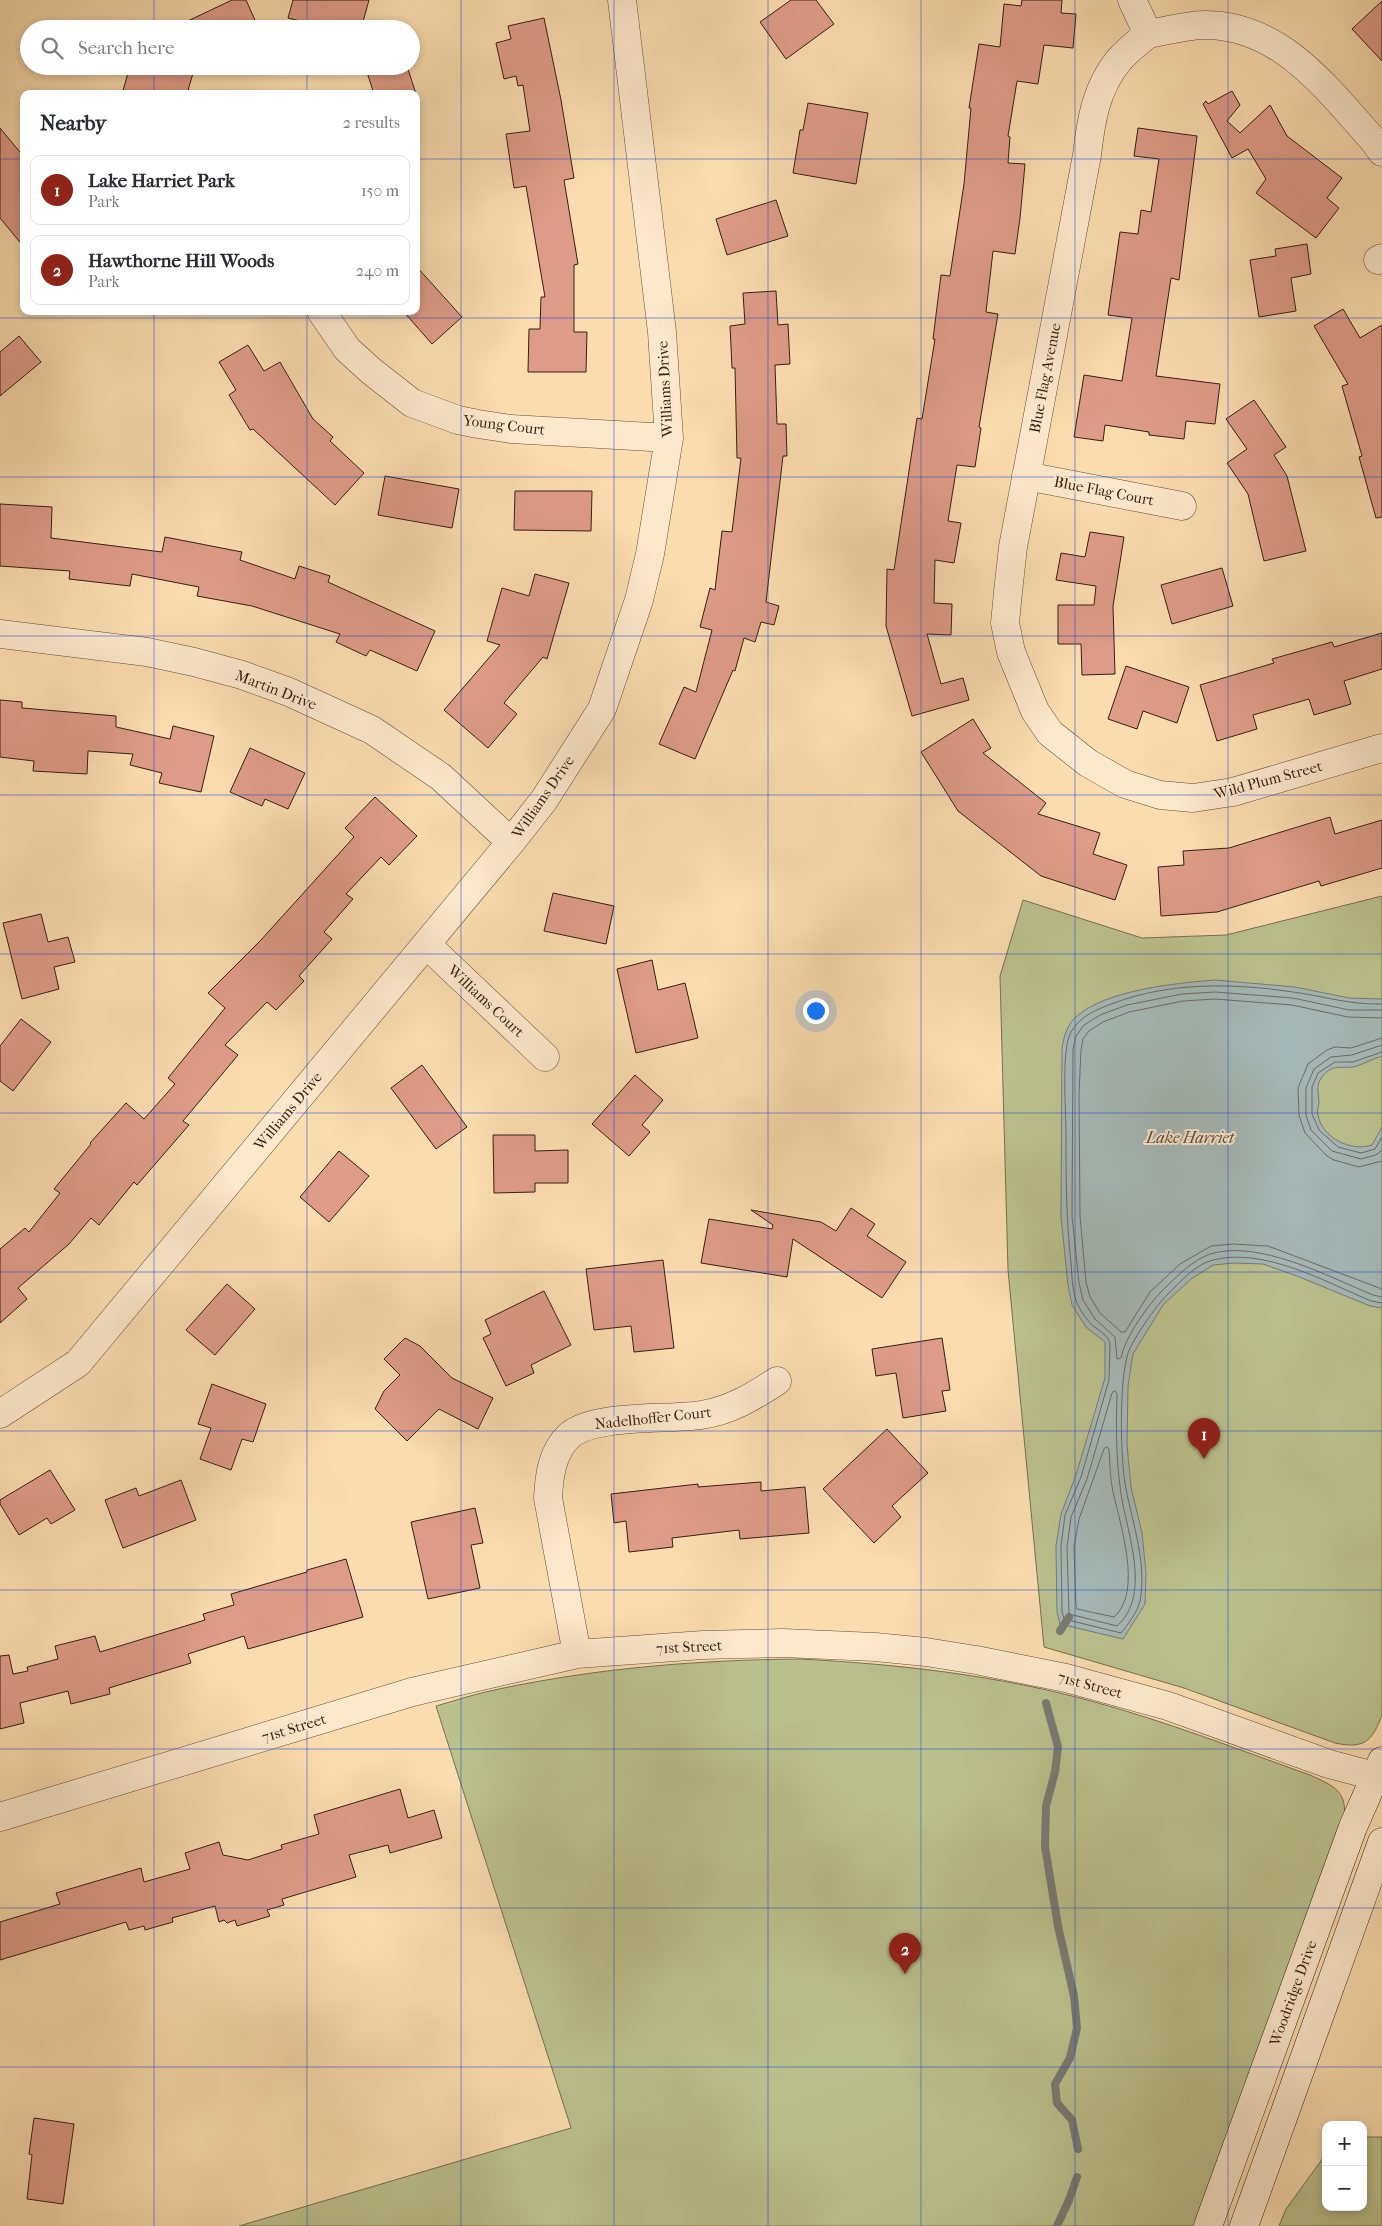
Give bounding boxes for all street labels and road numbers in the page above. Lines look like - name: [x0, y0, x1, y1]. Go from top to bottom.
- street label: Blue Flag Avenue: [1026, 321, 1065, 435]
- street label: Williams Drive: [653, 340, 677, 439]
- street label: Young Court: [461, 411, 547, 439]
- street label: Blue Flag Court: [1053, 473, 1156, 510]
- street label: Martin Drive: [233, 666, 320, 714]
- street label: Williams Drive: [507, 752, 578, 843]
- street label: Wild Plum Street: [1211, 757, 1325, 803]
- street label: Williams Court: [443, 960, 528, 1041]
- street label: Williams Drive: [249, 1068, 326, 1155]
- street label: Nadelhoffer Court: [594, 1403, 713, 1433]
- street label: 71st Street: [655, 1636, 723, 1658]
- street label: 71st Street: [1056, 1668, 1125, 1702]
- street label: 71st Street: [260, 1710, 329, 1746]
- street label: Woodridge Drive: [1265, 1937, 1321, 2049]

